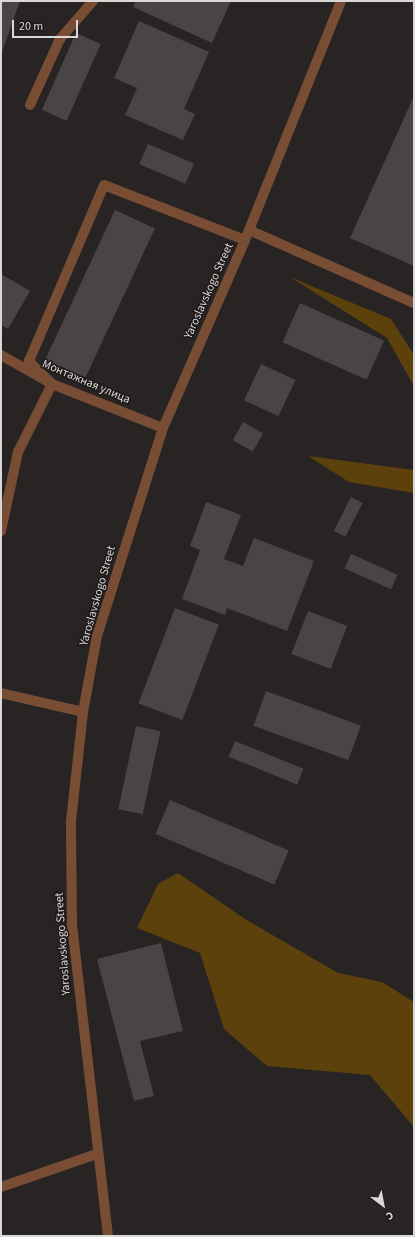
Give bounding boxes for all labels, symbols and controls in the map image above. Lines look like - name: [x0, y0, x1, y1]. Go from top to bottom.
- scale bar: [14, 12, 80, 38]
- text: 20 m: [19, 18, 43, 35]
- street label: Yaroslavskogo Street: [181, 241, 237, 341]
- street label: Монтажная улица: [40, 357, 132, 407]
- street label: Yaroslavskogo Street: [77, 544, 119, 648]
- street label: Yaroslavskogo Street: [52, 892, 74, 996]
- north arrow: [363, 1185, 403, 1225]
- text: С: [383, 1208, 396, 1224]

